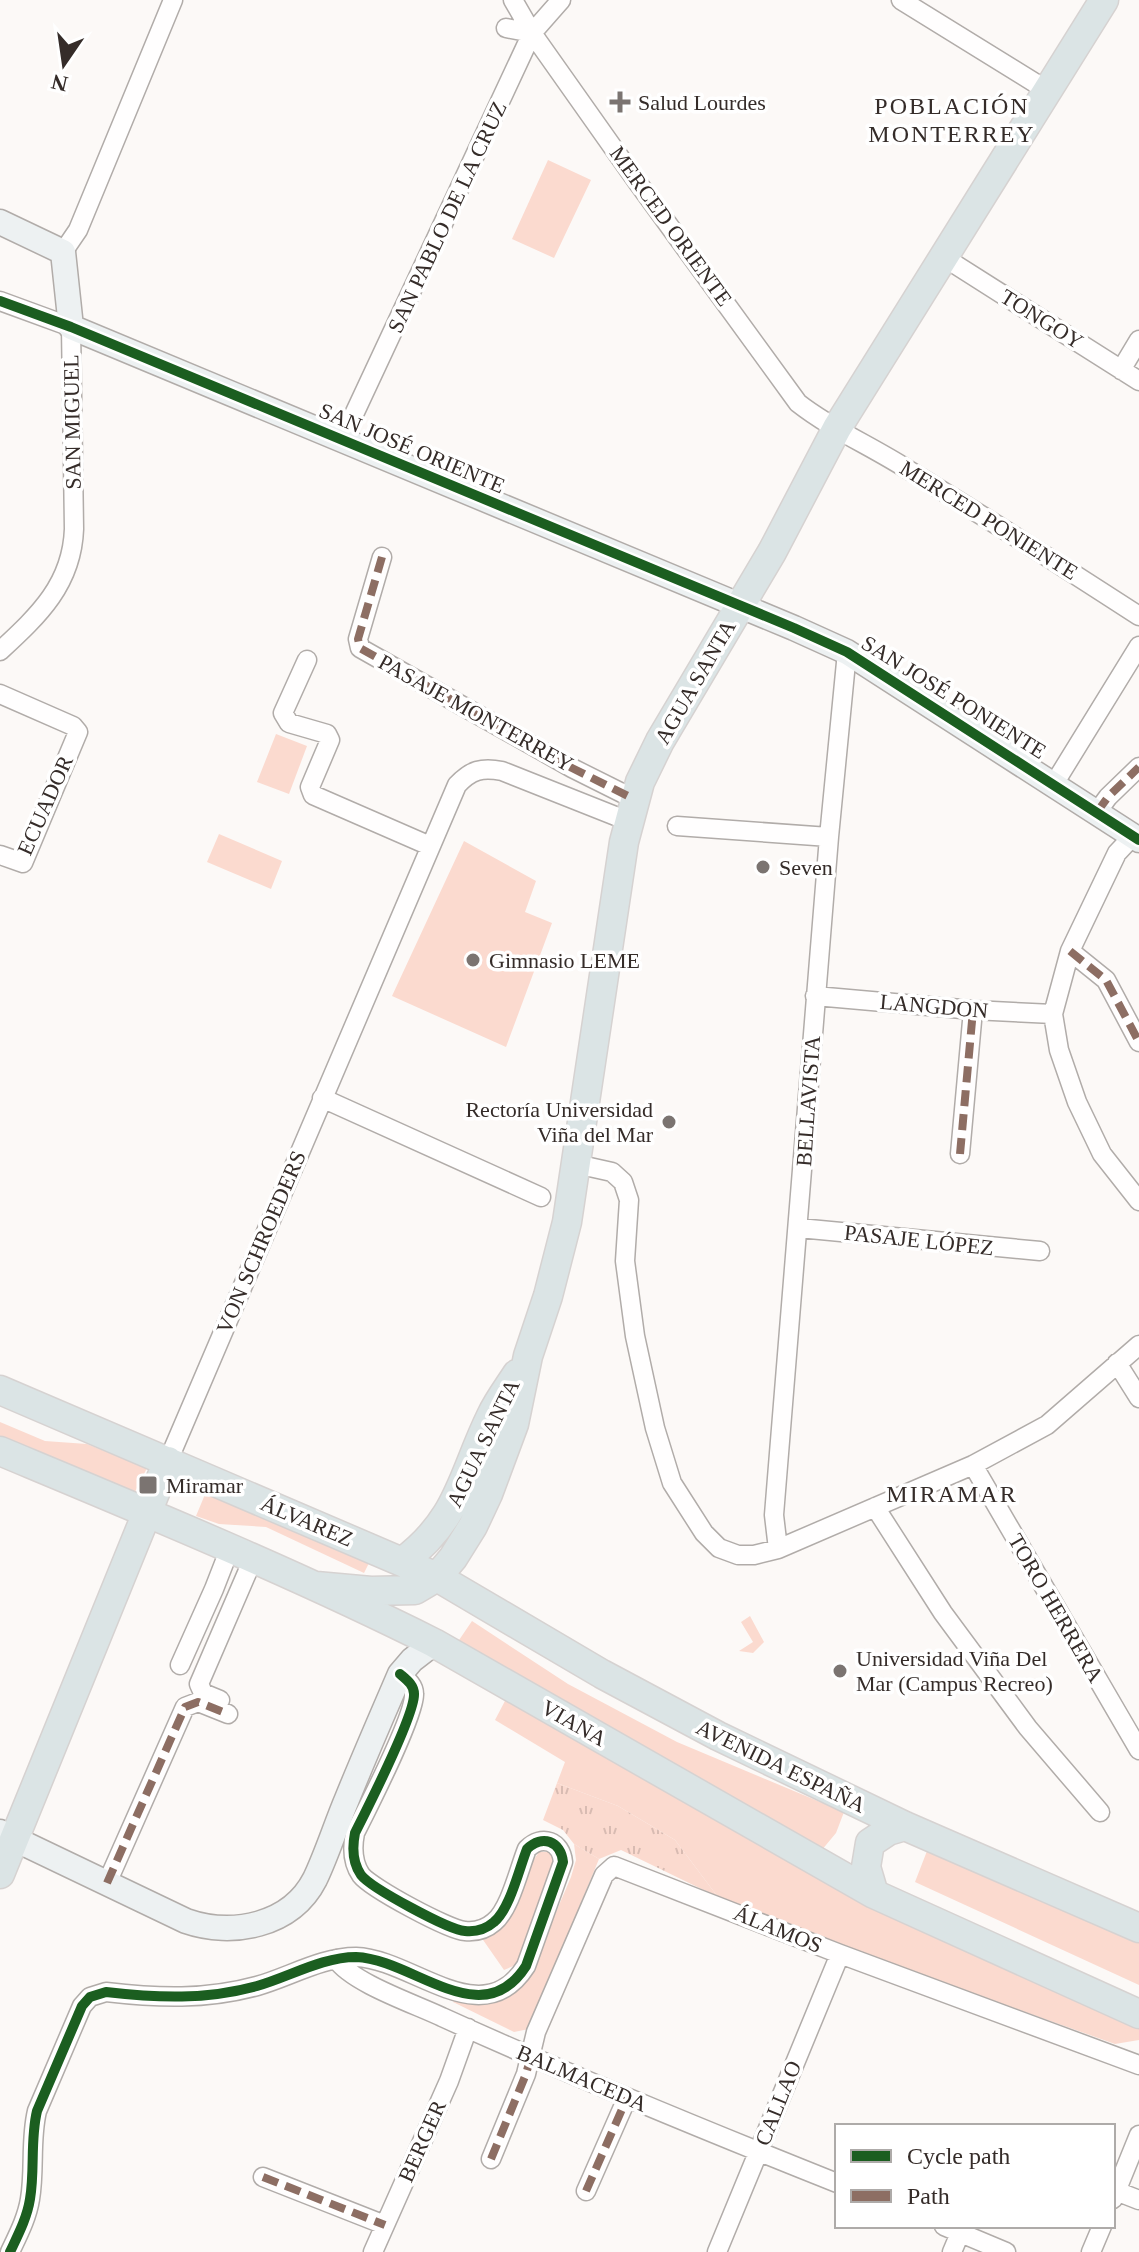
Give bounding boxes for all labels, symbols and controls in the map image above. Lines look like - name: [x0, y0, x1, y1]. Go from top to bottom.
- north arrow: [24, 24, 104, 104]
- text: N: [49, 69, 70, 97]
- place label: Salud Lourdes: [638, 90, 766, 115]
- marker: Salud Lourdes: [609, 91, 631, 113]
- district label: POBLACIÓN MONTERREY: [868, 93, 1036, 147]
- street label: SAN PABLO DE LA CRUZ: [382, 97, 512, 337]
- street label: MERCED ORIENTE: [605, 141, 737, 311]
- street label: TONGOY: [996, 284, 1088, 354]
- street label: SAN MIGUEL: [58, 354, 86, 490]
- street label: SAN JOSÉ ORIENTE: [315, 398, 509, 498]
- street label: MERCED PONIENTE: [896, 455, 1082, 585]
- street label: AGUA SANTA: [649, 615, 741, 749]
- street label: SAN JOSÉ PONIENTE: [857, 630, 1051, 764]
- street label: PASAJE MONTERREY: [374, 649, 578, 777]
- street label: ECUADOR: [12, 751, 78, 859]
- place label: Seven: [779, 855, 833, 880]
- marker: Seven: [754, 858, 772, 876]
- place label: Gimnasio LEME: [489, 948, 640, 973]
- marker: Gimnasio LEME: [464, 951, 482, 969]
- street label: LANGDON: [879, 989, 989, 1023]
- street label: BELLAVISTA: [791, 1035, 825, 1167]
- place label: Rectoría Universidad Viña del Mar: [465, 1097, 654, 1147]
- marker: Rectoría Universidad Viña del Mar: [660, 1113, 678, 1131]
- street label: VON SCHROEDERS: [211, 1147, 311, 1337]
- street label: PASAJE LÓPEZ: [843, 1220, 995, 1260]
- street label: AGUA SANTA: [441, 1375, 525, 1511]
- place label: Miramar: [166, 1473, 244, 1498]
- marker: Miramar: [137, 1474, 159, 1496]
- district label: MIRAMAR: [886, 1481, 1018, 1507]
- street label: ÁLVAREZ: [257, 1490, 357, 1552]
- street label: TORO HERRERA: [1003, 1529, 1109, 1687]
- place label: Universidad Viña Del Mar (Campus Recreo): [856, 1646, 1053, 1696]
- marker: Universidad Viña Del Mar (Campus Recreo): [831, 1662, 849, 1680]
- street label: VIANA: [537, 1694, 611, 1752]
- street label: AVENIDA ESPAÑA: [692, 1714, 870, 1818]
- street label: ÁLAMOS: [730, 1900, 826, 1958]
- street label: BALMACEDA: [513, 2039, 651, 2117]
- street label: CALLAO: [750, 2057, 806, 2149]
- street label: BERGER: [393, 2096, 451, 2186]
- legend: [835, 2124, 1115, 2228]
- text: Cycle path: [907, 2143, 1010, 2169]
- text: Path: [907, 2183, 950, 2209]

